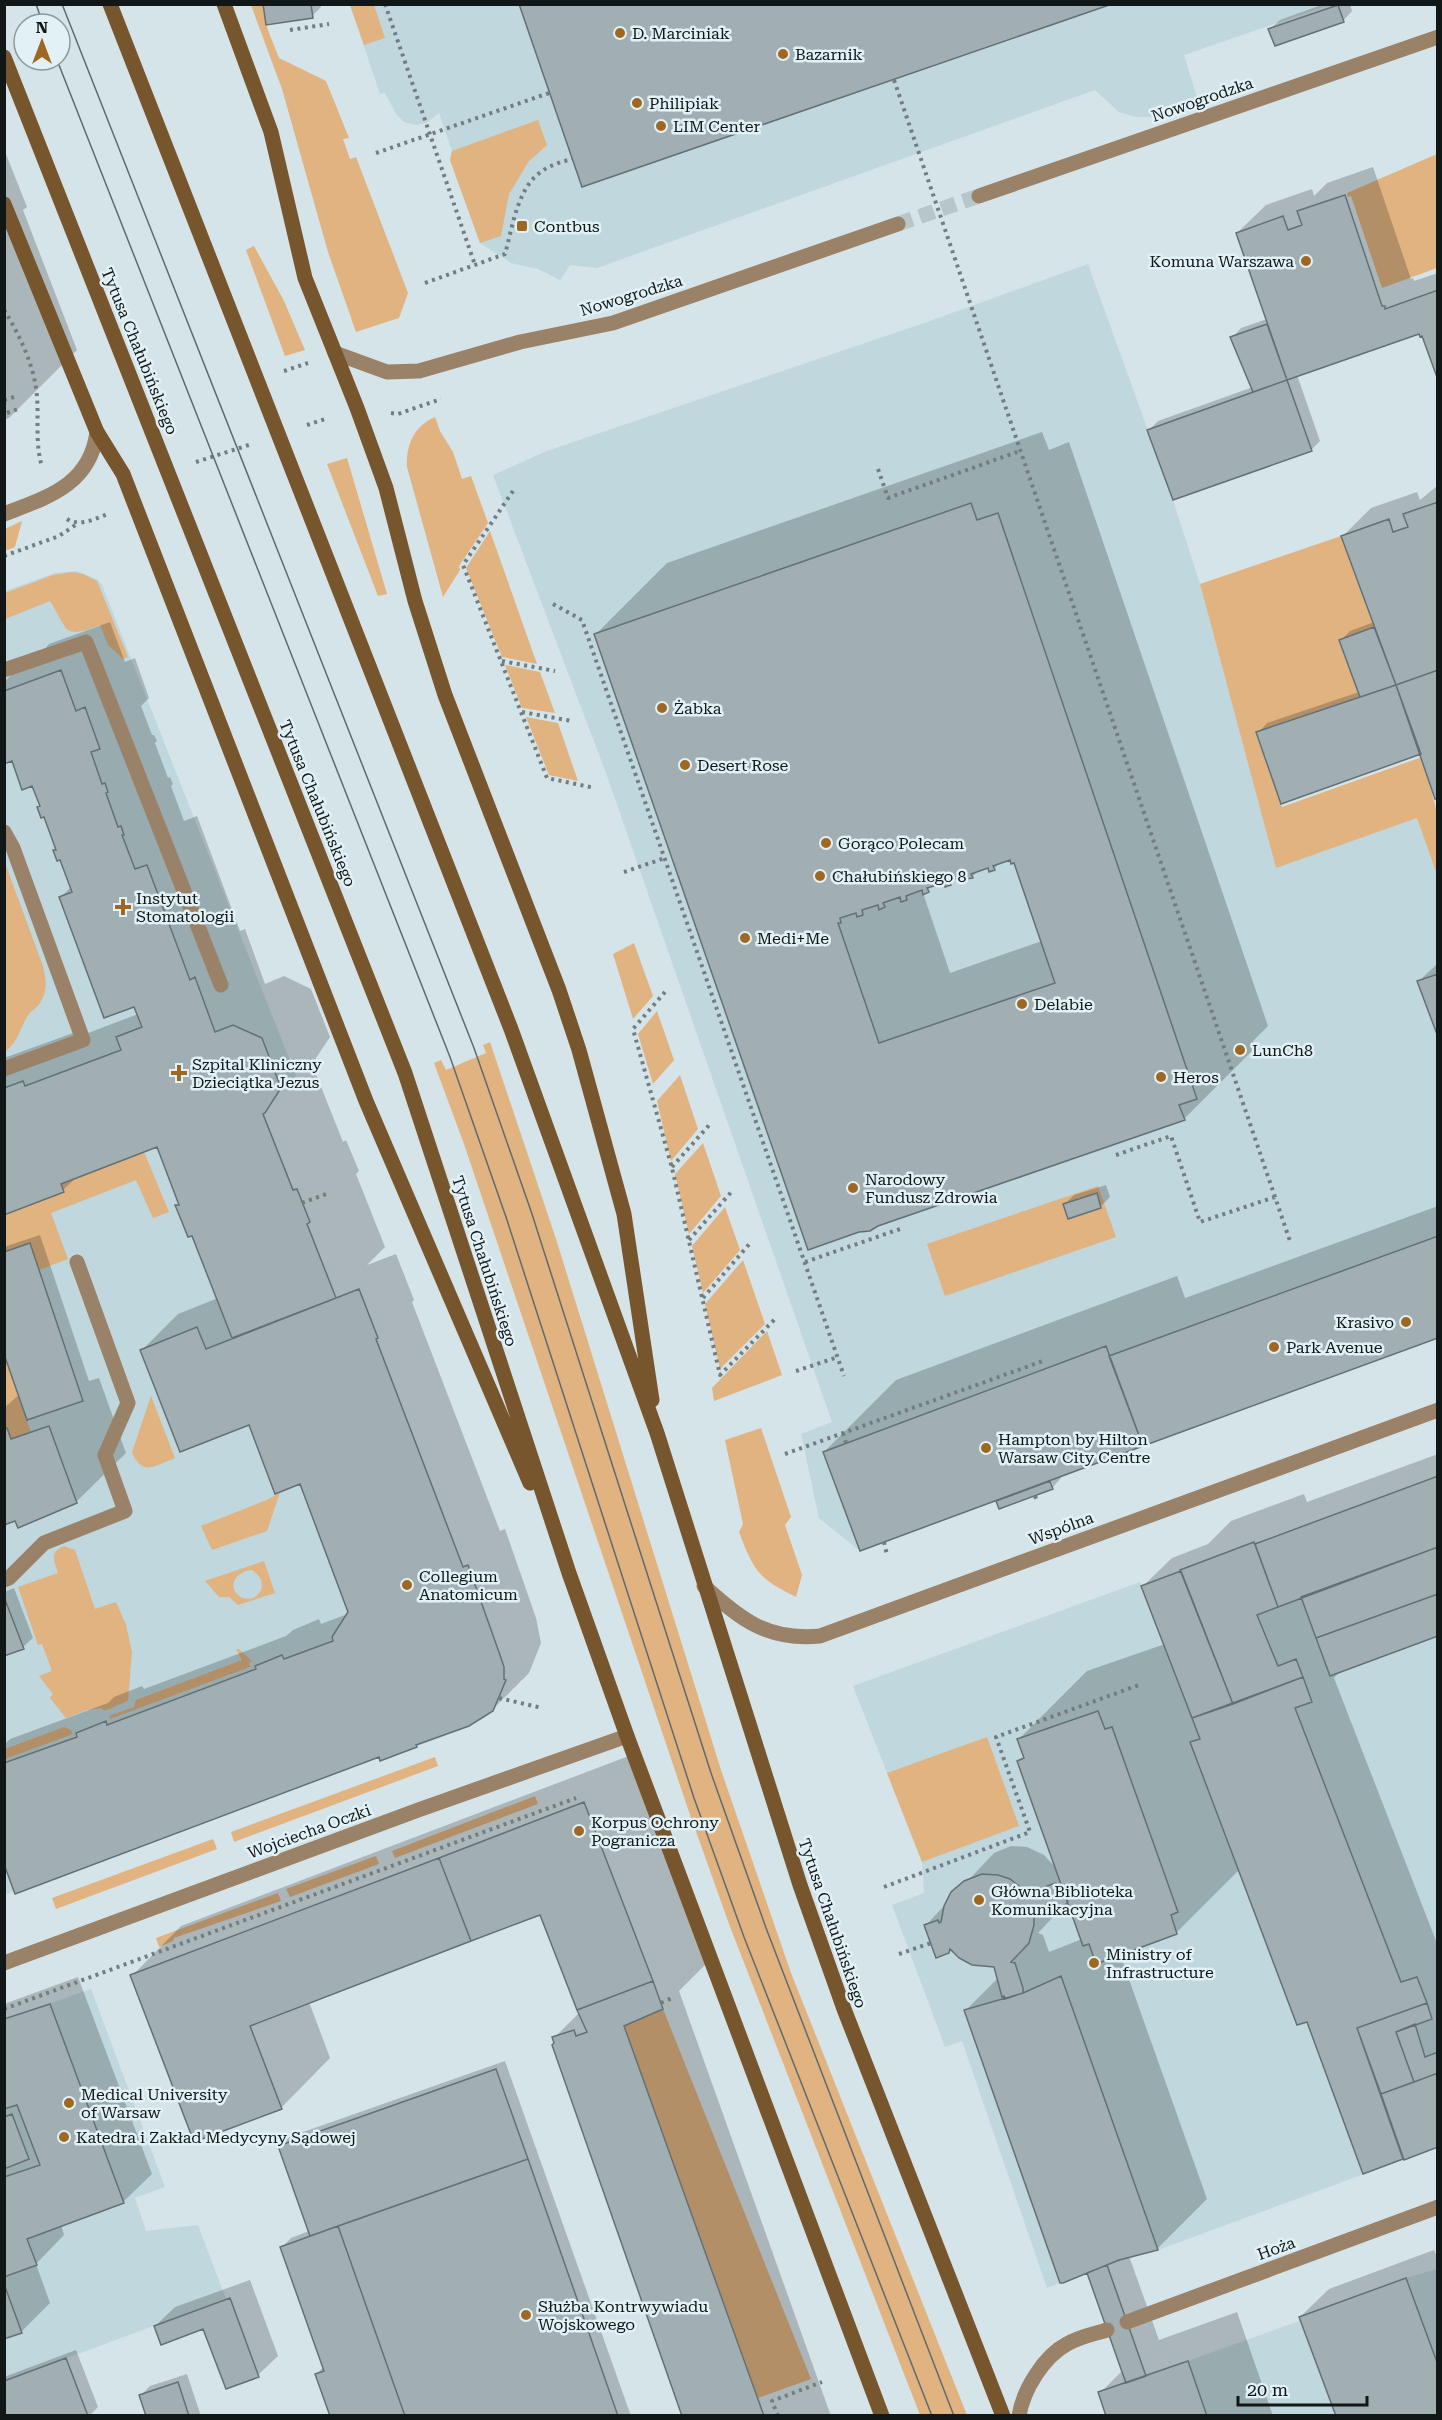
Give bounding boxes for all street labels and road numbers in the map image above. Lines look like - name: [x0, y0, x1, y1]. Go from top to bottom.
- street label: Nowogrodzka: [1149, 73, 1256, 126]
- street label: Tytusa Chałubińskiego: [97, 265, 182, 438]
- street label: Nowogrodzka: [578, 271, 685, 320]
- street label: Tytusa Chałubińskiego: [275, 717, 360, 890]
- street label: Tytusa Chałubińskiego: [448, 1173, 521, 1349]
- street label: Wspólna: [1026, 1508, 1096, 1549]
- street label: Wojciecha Oczki: [245, 1800, 373, 1863]
- street label: Tytusa Chałubińskiego: [795, 1836, 871, 2011]
- street label: Hoża: [1255, 2233, 1298, 2264]

